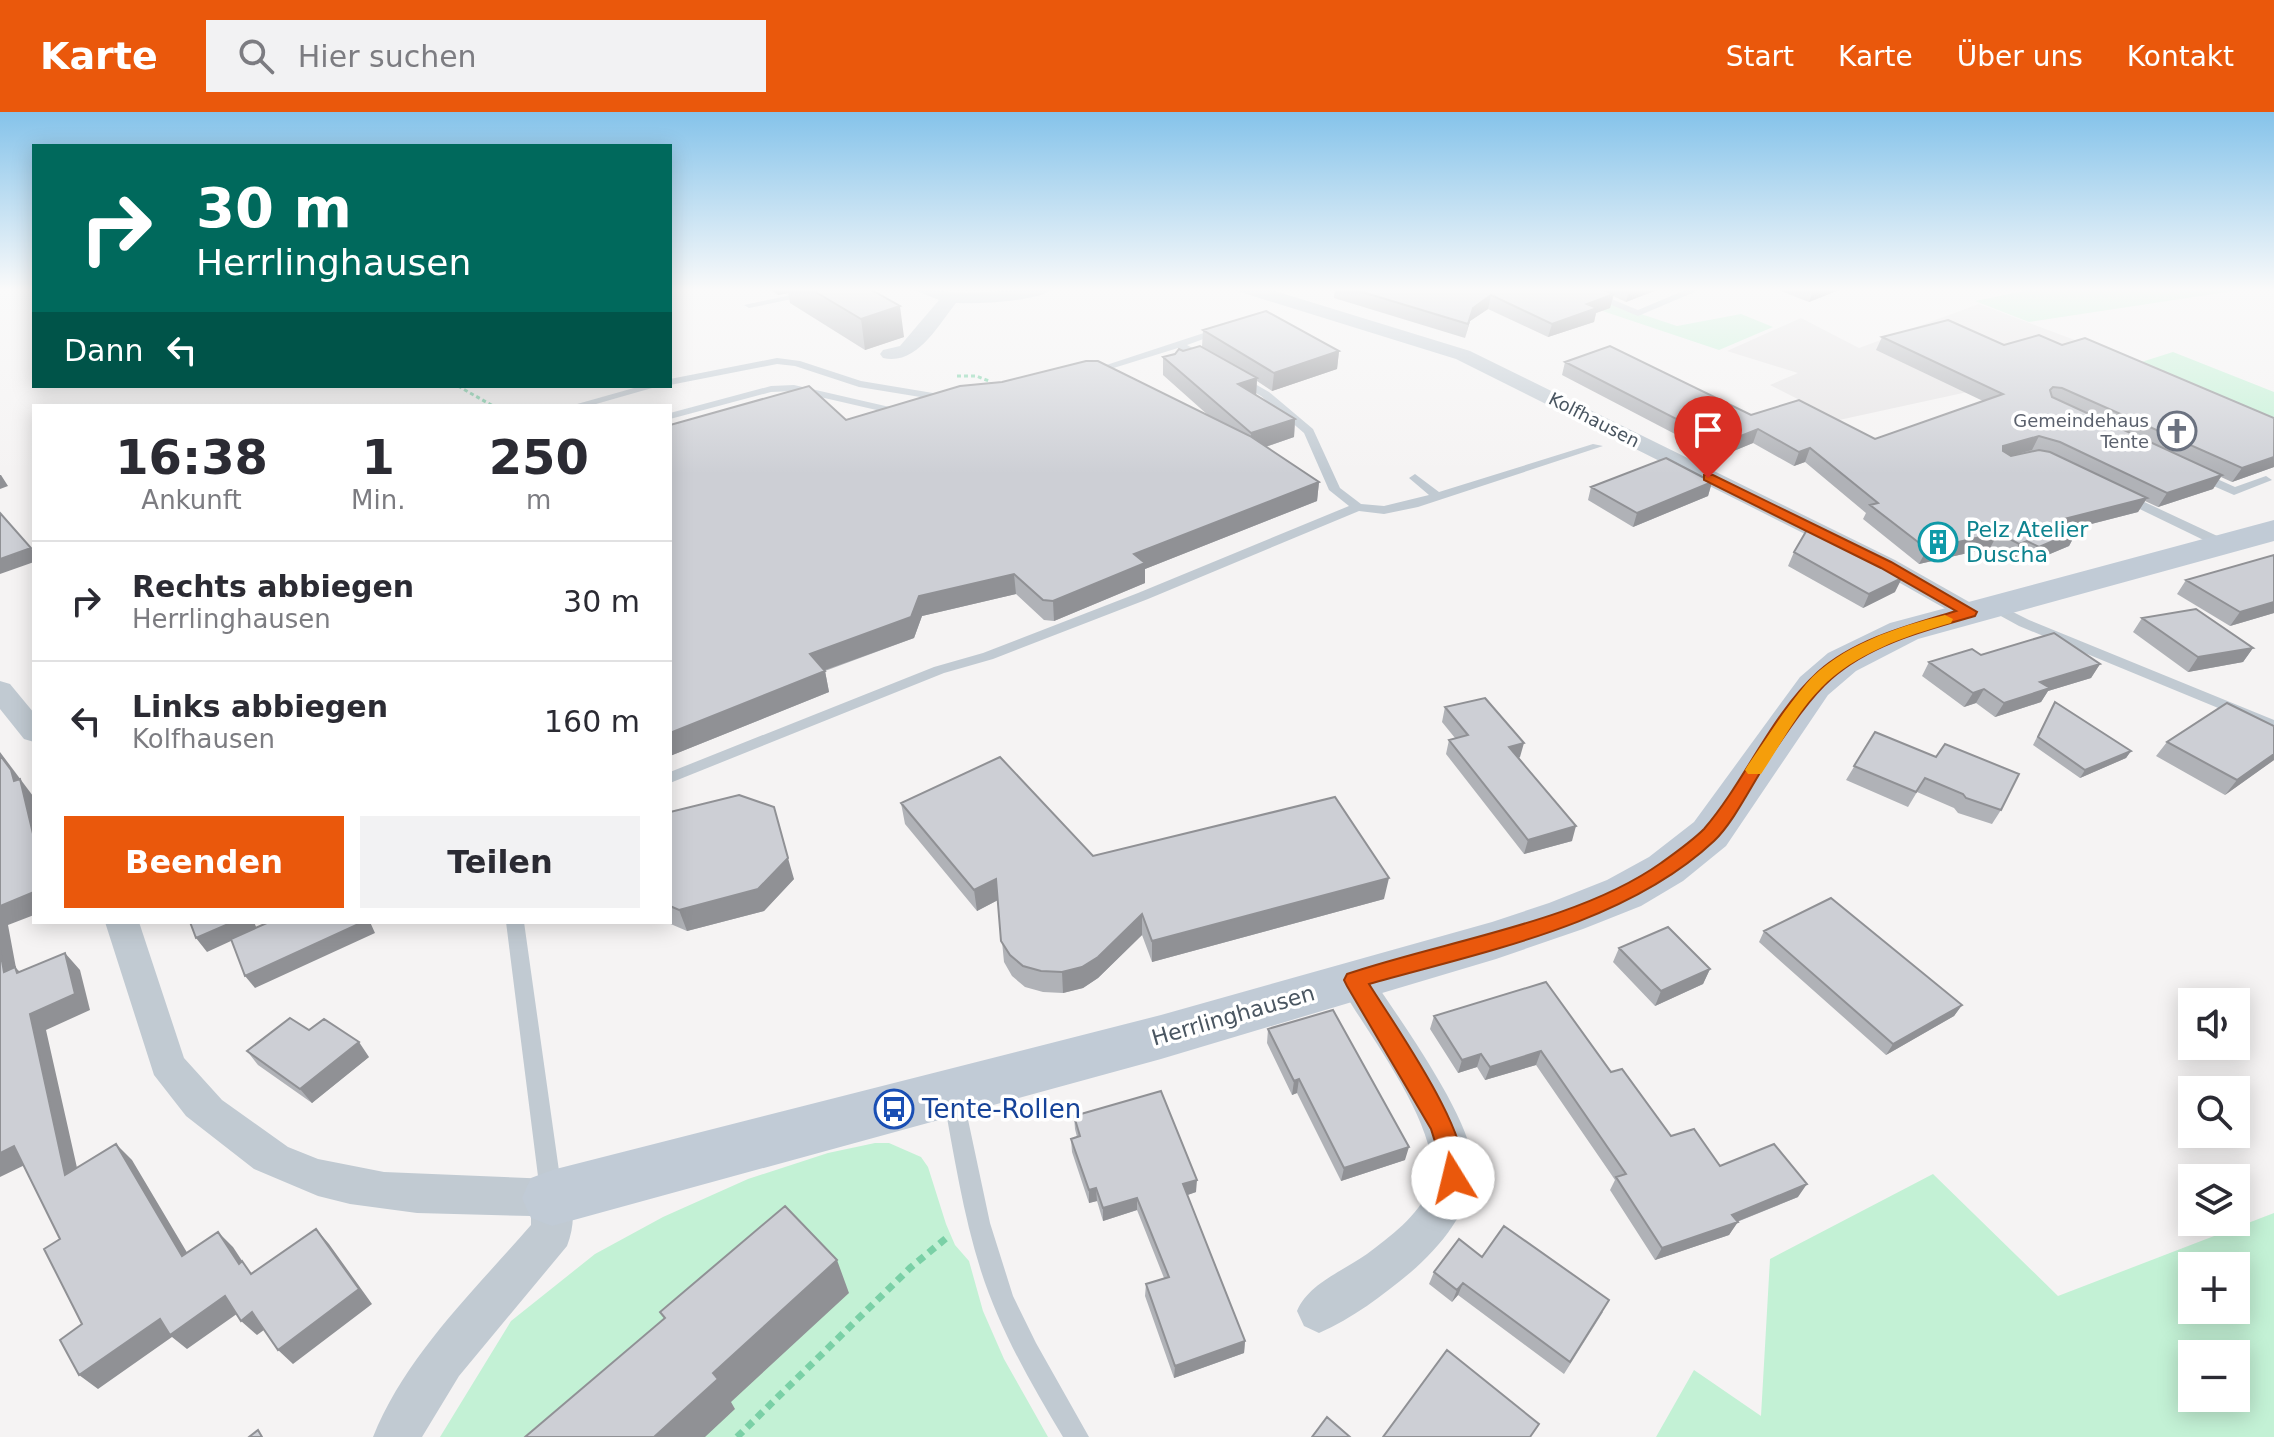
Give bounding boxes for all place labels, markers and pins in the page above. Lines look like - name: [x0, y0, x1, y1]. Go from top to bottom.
- pin: [1674, 396, 1742, 478]
- place label: Gemeindehaus Tente: [2013, 410, 2149, 452]
- church icon: Gemeindehaus Tente: [2156, 410, 2198, 452]
- place label: Pelz Atelier Duscha: [1966, 517, 2089, 567]
- building icon: Pelz Atelier Duscha: [1917, 521, 1959, 563]
- bus stop icon: Tente-Rollen: [873, 1088, 915, 1130]
- place label: Tente-Rollen: [921, 1094, 1081, 1124]

